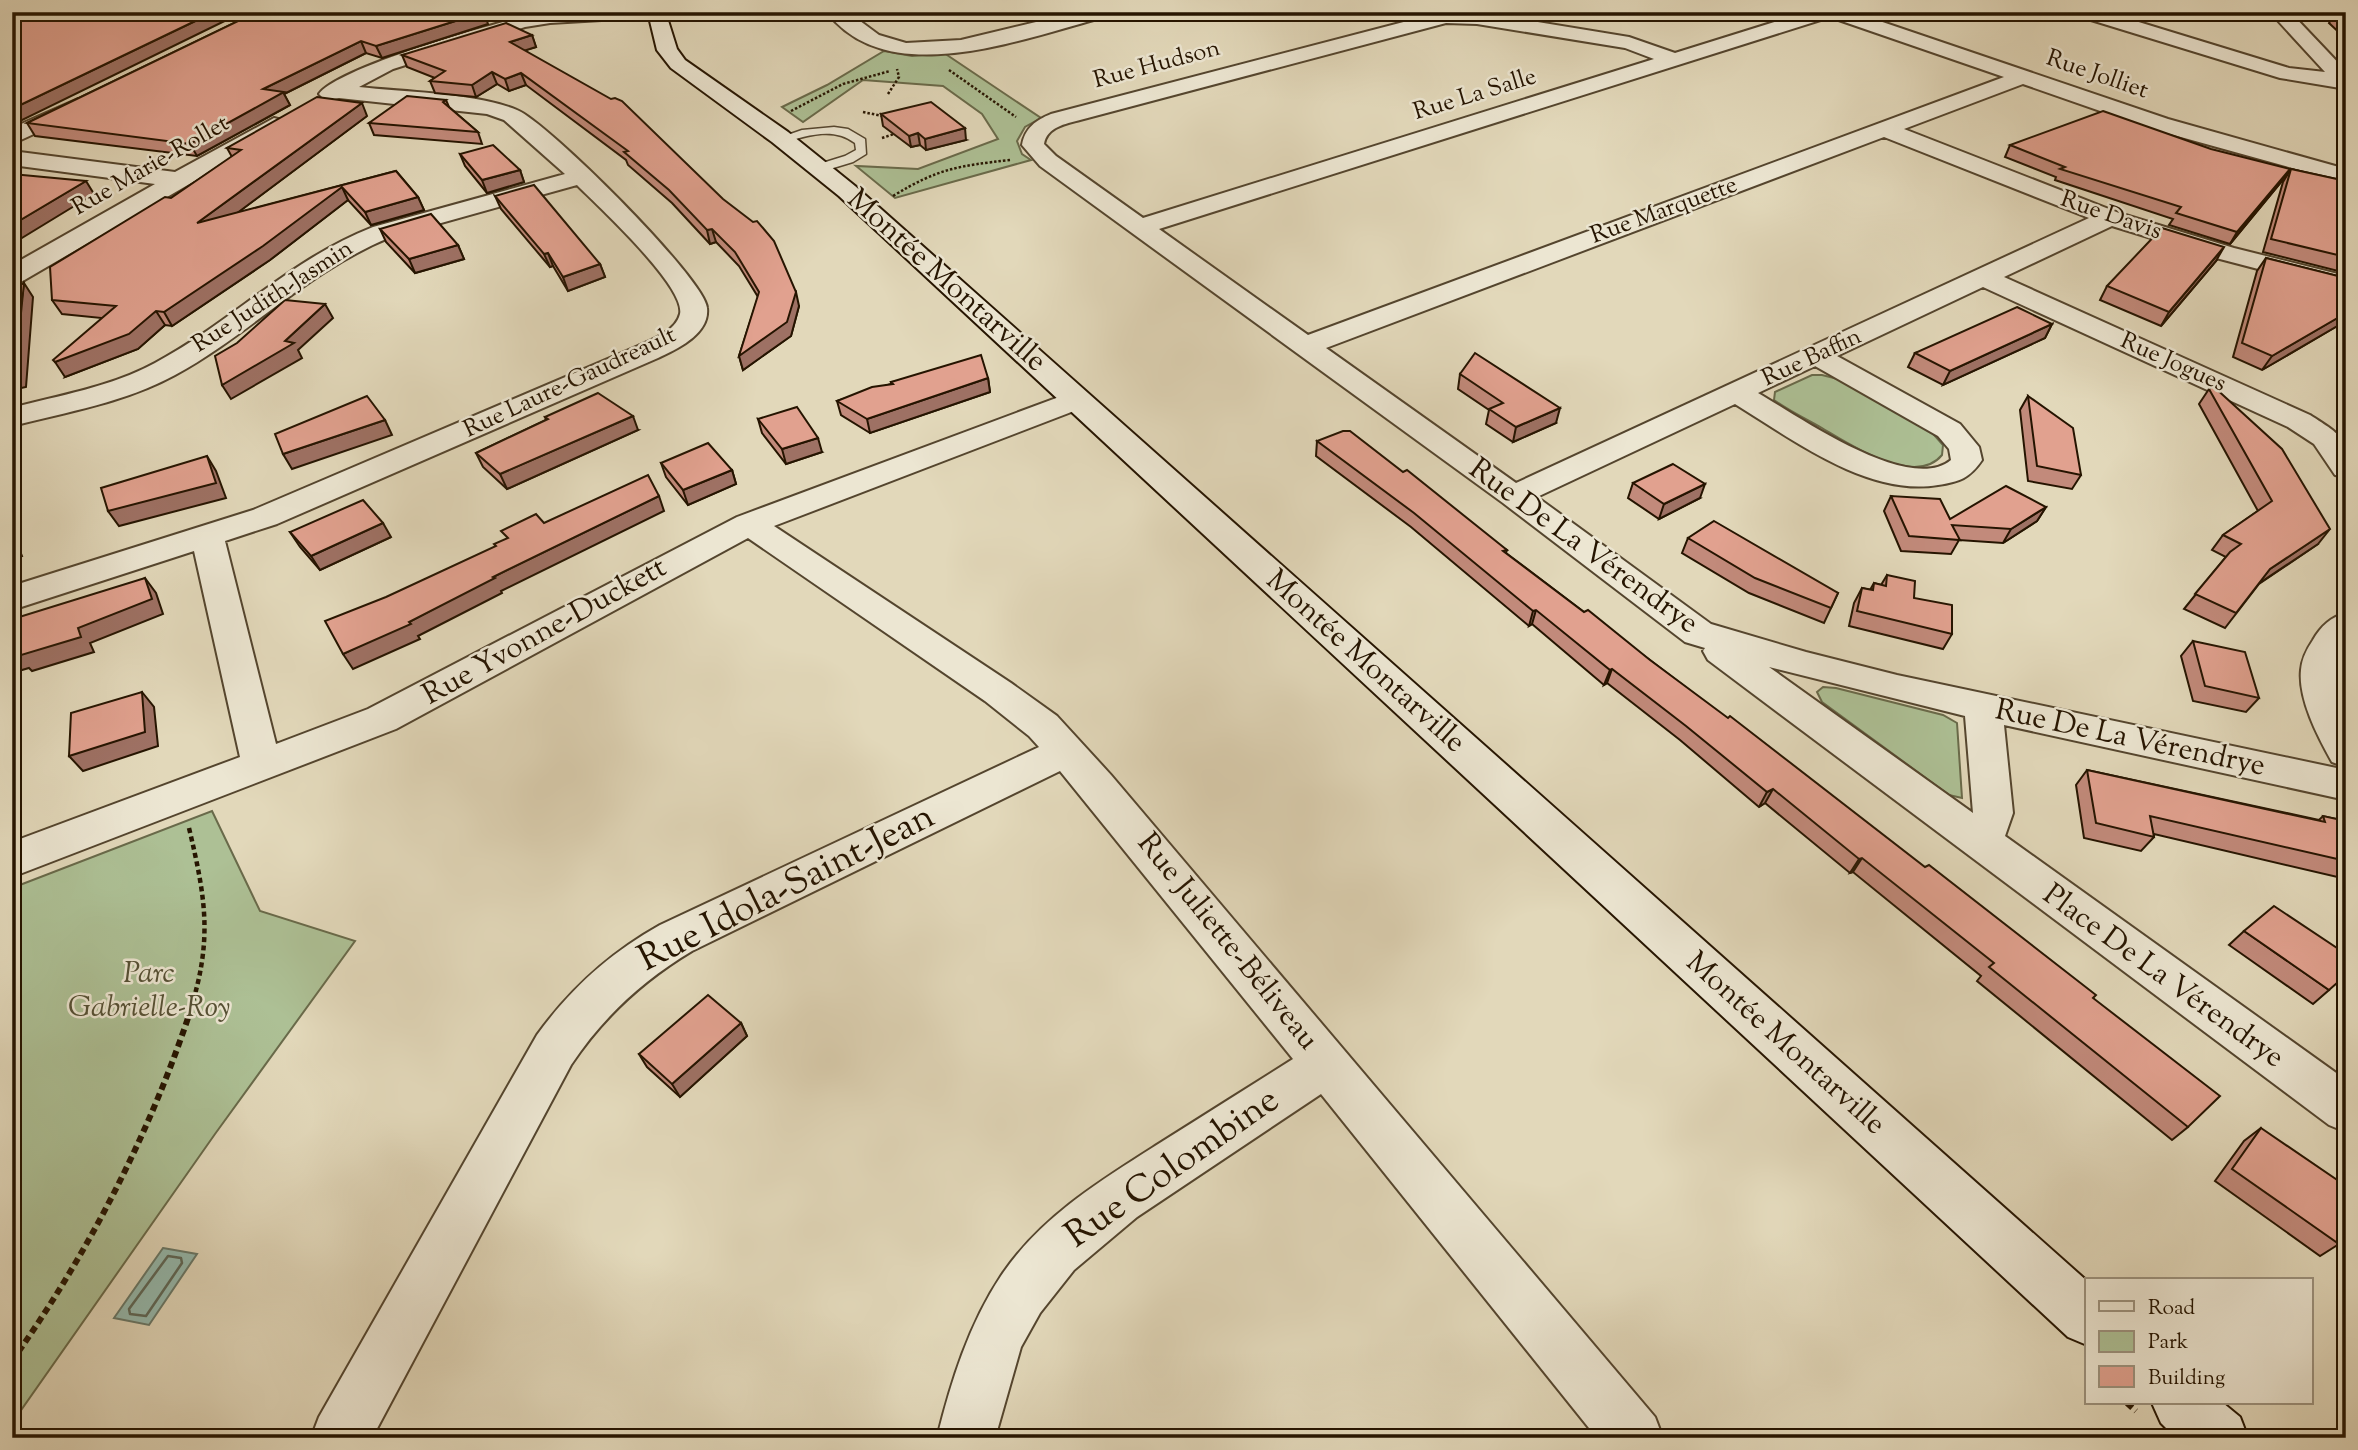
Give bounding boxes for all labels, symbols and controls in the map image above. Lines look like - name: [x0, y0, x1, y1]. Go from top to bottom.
- street label: Rue Hudson: [1090, 32, 1224, 98]
- street label: Rue Jolliet: [2041, 42, 2153, 108]
- street label: Rue La Salle: [1409, 60, 1541, 130]
- street label: Rue Marie-Rollet: [66, 107, 236, 225]
- street label: Rue Marquette: [1586, 169, 1742, 253]
- street label: Montée Montarville: [836, 179, 1056, 383]
- street label: Rue Davis: [2056, 183, 2166, 249]
- street label: Rue Judith-Jasmin: [186, 232, 360, 362]
- street label: Rue Laure-Gaudreault: [458, 319, 682, 447]
- street label: Rue Baffin: [1757, 320, 1867, 396]
- street label: Rue Jogues: [2115, 325, 2231, 401]
- street label: Rue De La Vérendrye: [1459, 449, 1707, 645]
- street label: Rue Yvonne-Duckett: [415, 547, 675, 717]
- street label: Montée Montarville: [1255, 560, 1475, 764]
- street label: Rue De La Vérendrye: [1991, 689, 2269, 789]
- street label: Rue Idola-Saint-Jean: [629, 791, 945, 987]
- street label: Rue Juliette-Béliveau: [1126, 824, 1328, 1060]
- street label: Place De La Vérendrye: [2033, 875, 2293, 1079]
- street label: Montée Montarville: [1675, 942, 1895, 1146]
- park label: Parc Gabrielle-Roy: [68, 953, 230, 1030]
- street label: Rue Colombine: [1055, 1075, 1291, 1263]
- legend: [2085, 1278, 2312, 1404]
- text: Road: [2148, 1294, 2195, 1324]
- text: Park: [2148, 1328, 2189, 1358]
- text: Building: [2148, 1364, 2225, 1394]

